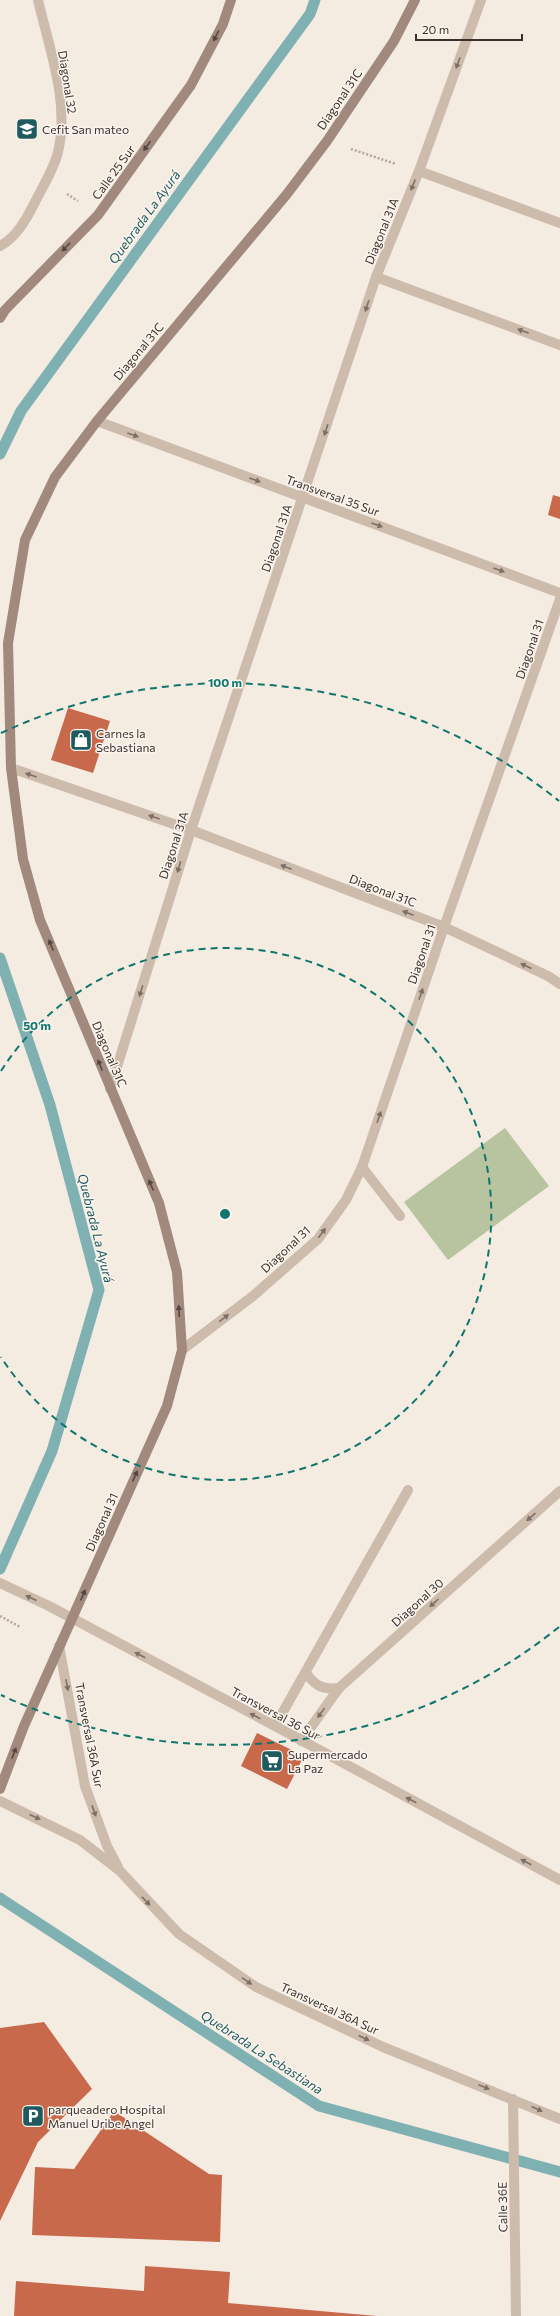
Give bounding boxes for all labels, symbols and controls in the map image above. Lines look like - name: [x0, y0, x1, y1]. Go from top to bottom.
- scale bar: [416, 16, 522, 42]
- text: 20 m: [422, 22, 449, 36]
- one-way arrow: [213, 30, 219, 42]
- street label: Diagonal 32: [56, 49, 80, 115]
- one-way arrow: [455, 57, 461, 69]
- street label: Diagonal 31C: [313, 66, 365, 132]
- school or university icon: Cefit San mateo: [14, 116, 40, 142]
- place label: Cefit San mateo: [42, 122, 129, 136]
- one-way arrow: [143, 140, 151, 151]
- street label: Calle 25 Sur: [89, 142, 137, 202]
- water label: Quebrada La Ayurá: [105, 167, 184, 267]
- one-way arrow: [410, 180, 416, 192]
- street label: Diagonal 31A: [361, 196, 401, 266]
- one-way arrow: [61, 242, 71, 252]
- one-way arrow: [363, 301, 369, 313]
- street label: Diagonal 31C: [110, 320, 166, 382]
- one-way arrow: [517, 328, 529, 334]
- one-way arrow: [322, 424, 328, 436]
- one-way arrow: [128, 432, 140, 438]
- street label: Transversal 35 Sur: [284, 472, 382, 518]
- one-way arrow: [250, 477, 262, 483]
- street label: Diagonal 31A: [258, 502, 294, 574]
- one-way arrow: [371, 522, 383, 528]
- one-way arrow: [493, 567, 505, 573]
- street label: Diagonal 31: [512, 617, 546, 681]
- text: 100 m: [208, 675, 242, 689]
- place label: Carnes la Sebastiana: [96, 726, 156, 754]
- shop icon: Carnes la Sebastiana: [68, 727, 94, 753]
- one-way arrow: [25, 772, 37, 778]
- street label: Diagonal 31A: [155, 809, 191, 881]
- one-way arrow: [148, 814, 160, 820]
- one-way arrow: [176, 862, 182, 874]
- one-way arrow: [280, 863, 292, 869]
- street label: Diagonal 31C: [348, 871, 418, 909]
- one-way arrow: [401, 910, 413, 916]
- street label: Diagonal 31: [404, 922, 438, 986]
- one-way arrow: [47, 939, 53, 951]
- one-way arrow: [520, 963, 532, 969]
- one-way arrow: [137, 986, 143, 998]
- one-way arrow: [418, 988, 424, 1000]
- text: 50 m: [23, 1018, 51, 1032]
- street label: Diagonal 31C: [90, 1019, 130, 1089]
- one-way arrow: [97, 1059, 103, 1071]
- one-way arrow: [376, 1111, 382, 1123]
- water label: Quebrada La Ayurá: [75, 1172, 117, 1284]
- one-way arrow: [148, 1179, 154, 1191]
- centre of rings: [218, 1207, 232, 1221]
- street label: Diagonal 31: [257, 1223, 313, 1275]
- one-way arrow: [318, 1228, 326, 1238]
- one-way arrow: [176, 1305, 183, 1317]
- one-way arrow: [218, 1314, 229, 1322]
- one-way arrow: [133, 1470, 139, 1482]
- street label: Diagonal 31: [82, 1491, 120, 1553]
- one-way arrow: [526, 1512, 536, 1521]
- street label: Diagonal 30: [388, 1575, 446, 1629]
- one-way arrow: [80, 1589, 86, 1601]
- one-way arrow: [25, 1595, 36, 1601]
- one-way arrow: [429, 1599, 439, 1608]
- one-way arrow: [134, 1652, 145, 1659]
- one-way arrow: [64, 1678, 70, 1691]
- street label: Transversal 36A Sur: [73, 1681, 107, 1789]
- street label: Transversal 36 Sur: [229, 1684, 323, 1742]
- one-way arrow: [317, 1708, 325, 1719]
- one-way arrow: [249, 1712, 261, 1719]
- one-way arrow: [12, 1746, 18, 1758]
- place label: Supermercado La Paz: [288, 1747, 368, 1775]
- supermarket icon: Supermercado La Paz: [259, 1748, 285, 1774]
- one-way arrow: [405, 1797, 417, 1804]
- one-way arrow: [91, 1806, 97, 1818]
- one-way arrow: [30, 1814, 41, 1820]
- one-way arrow: [520, 1859, 531, 1865]
- one-way arrow: [141, 1896, 151, 1906]
- one-way arrow: [242, 1977, 252, 1985]
- street label: Transversal 36A Sur: [279, 1979, 382, 2037]
- water label: Quebrada La Sebastiana: [198, 2007, 326, 2098]
- one-way arrow: [358, 2035, 370, 2041]
- one-way arrow: [479, 2085, 491, 2091]
- place label: parqueadero Hospital Manuel Uribe Angel: [48, 2102, 166, 2130]
- parking icon: parqueadero Hospital Manuel Uribe Angel: [20, 2103, 46, 2129]
- one-way arrow: [531, 2106, 542, 2112]
- street label: Calle 36E: [495, 2182, 509, 2232]

